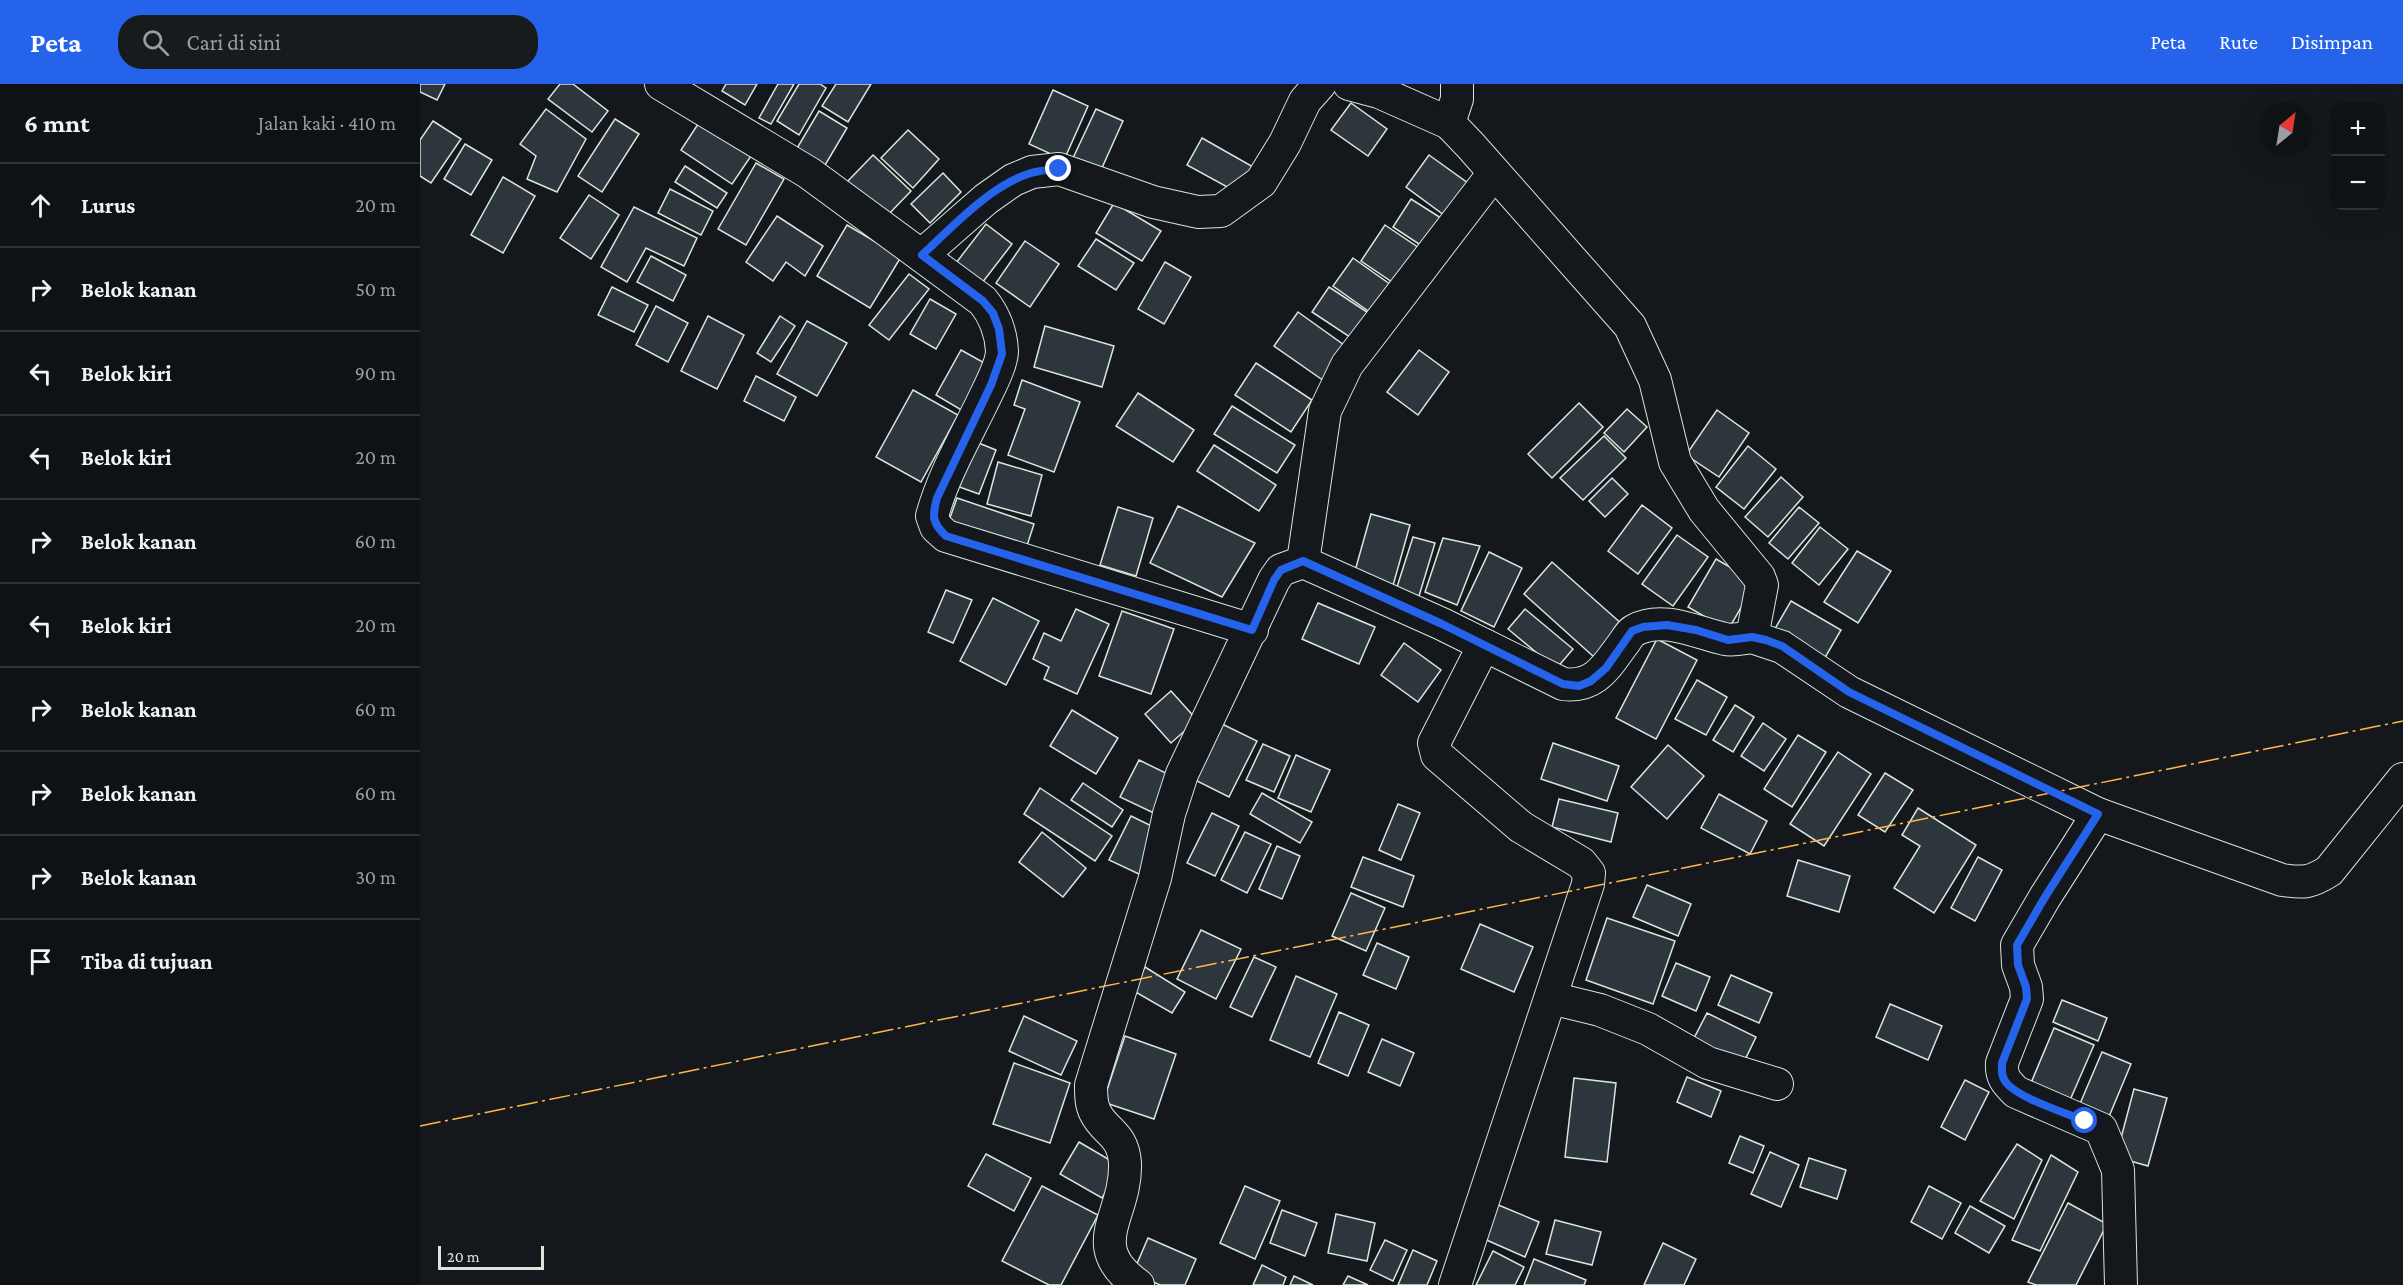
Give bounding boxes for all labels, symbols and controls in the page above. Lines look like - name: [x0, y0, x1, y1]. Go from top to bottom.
- search box: [118, 15, 538, 69]
- icon: search: [139, 26, 172, 59]
- text: Peta: [30, 27, 82, 58]
- text: Cari di sini: [187, 30, 281, 55]
- text: Peta: [2150, 30, 2186, 54]
- text: Rute: [2219, 30, 2258, 54]
- text: Disimpan: [2291, 30, 2373, 54]
- north arrow: [2259, 102, 2313, 156]
- map controls: [2331, 102, 2385, 210]
- button: +: [2331, 102, 2385, 156]
- text: 6 mnt: [24, 109, 90, 138]
- text: Jalan kaki · 410 m: [258, 112, 396, 134]
- route end: [1045, 155, 1071, 181]
- button: −: [2331, 156, 2385, 210]
- icon: ahead: [24, 189, 57, 222]
- text: Lurus: [81, 193, 135, 218]
- text: 20 m: [355, 194, 396, 216]
- icon: right: [24, 273, 57, 306]
- text: Belok kanan: [81, 277, 197, 302]
- text: 50 m: [355, 278, 396, 300]
- icon: left: [24, 357, 57, 390]
- text: Belok kiri: [81, 361, 172, 386]
- text: 90 m: [355, 362, 396, 384]
- icon: left: [24, 441, 57, 474]
- text: Belok kiri: [81, 445, 172, 470]
- text: 20 m: [355, 446, 396, 468]
- icon: right: [24, 525, 57, 558]
- text: Belok kanan: [81, 529, 197, 554]
- text: 60 m: [355, 530, 396, 552]
- icon: left: [24, 609, 57, 642]
- text: Belok kiri: [81, 613, 172, 638]
- text: 20 m: [355, 614, 396, 636]
- icon: right: [24, 693, 57, 726]
- text: Belok kanan: [81, 697, 197, 722]
- text: 60 m: [355, 698, 396, 720]
- icon: right: [24, 777, 57, 810]
- text: Belok kanan: [81, 781, 197, 806]
- text: 60 m: [355, 782, 396, 804]
- icon: right: [24, 861, 57, 894]
- text: Belok kanan: [81, 865, 197, 890]
- text: 30 m: [355, 866, 396, 888]
- icon: arrive: [24, 945, 57, 978]
- text: Tiba di tujuan: [81, 949, 213, 974]
- route start: [2071, 1107, 2097, 1133]
- scale bar: [438, 1243, 544, 1270]
- text: 20 m: [447, 1248, 480, 1265]

